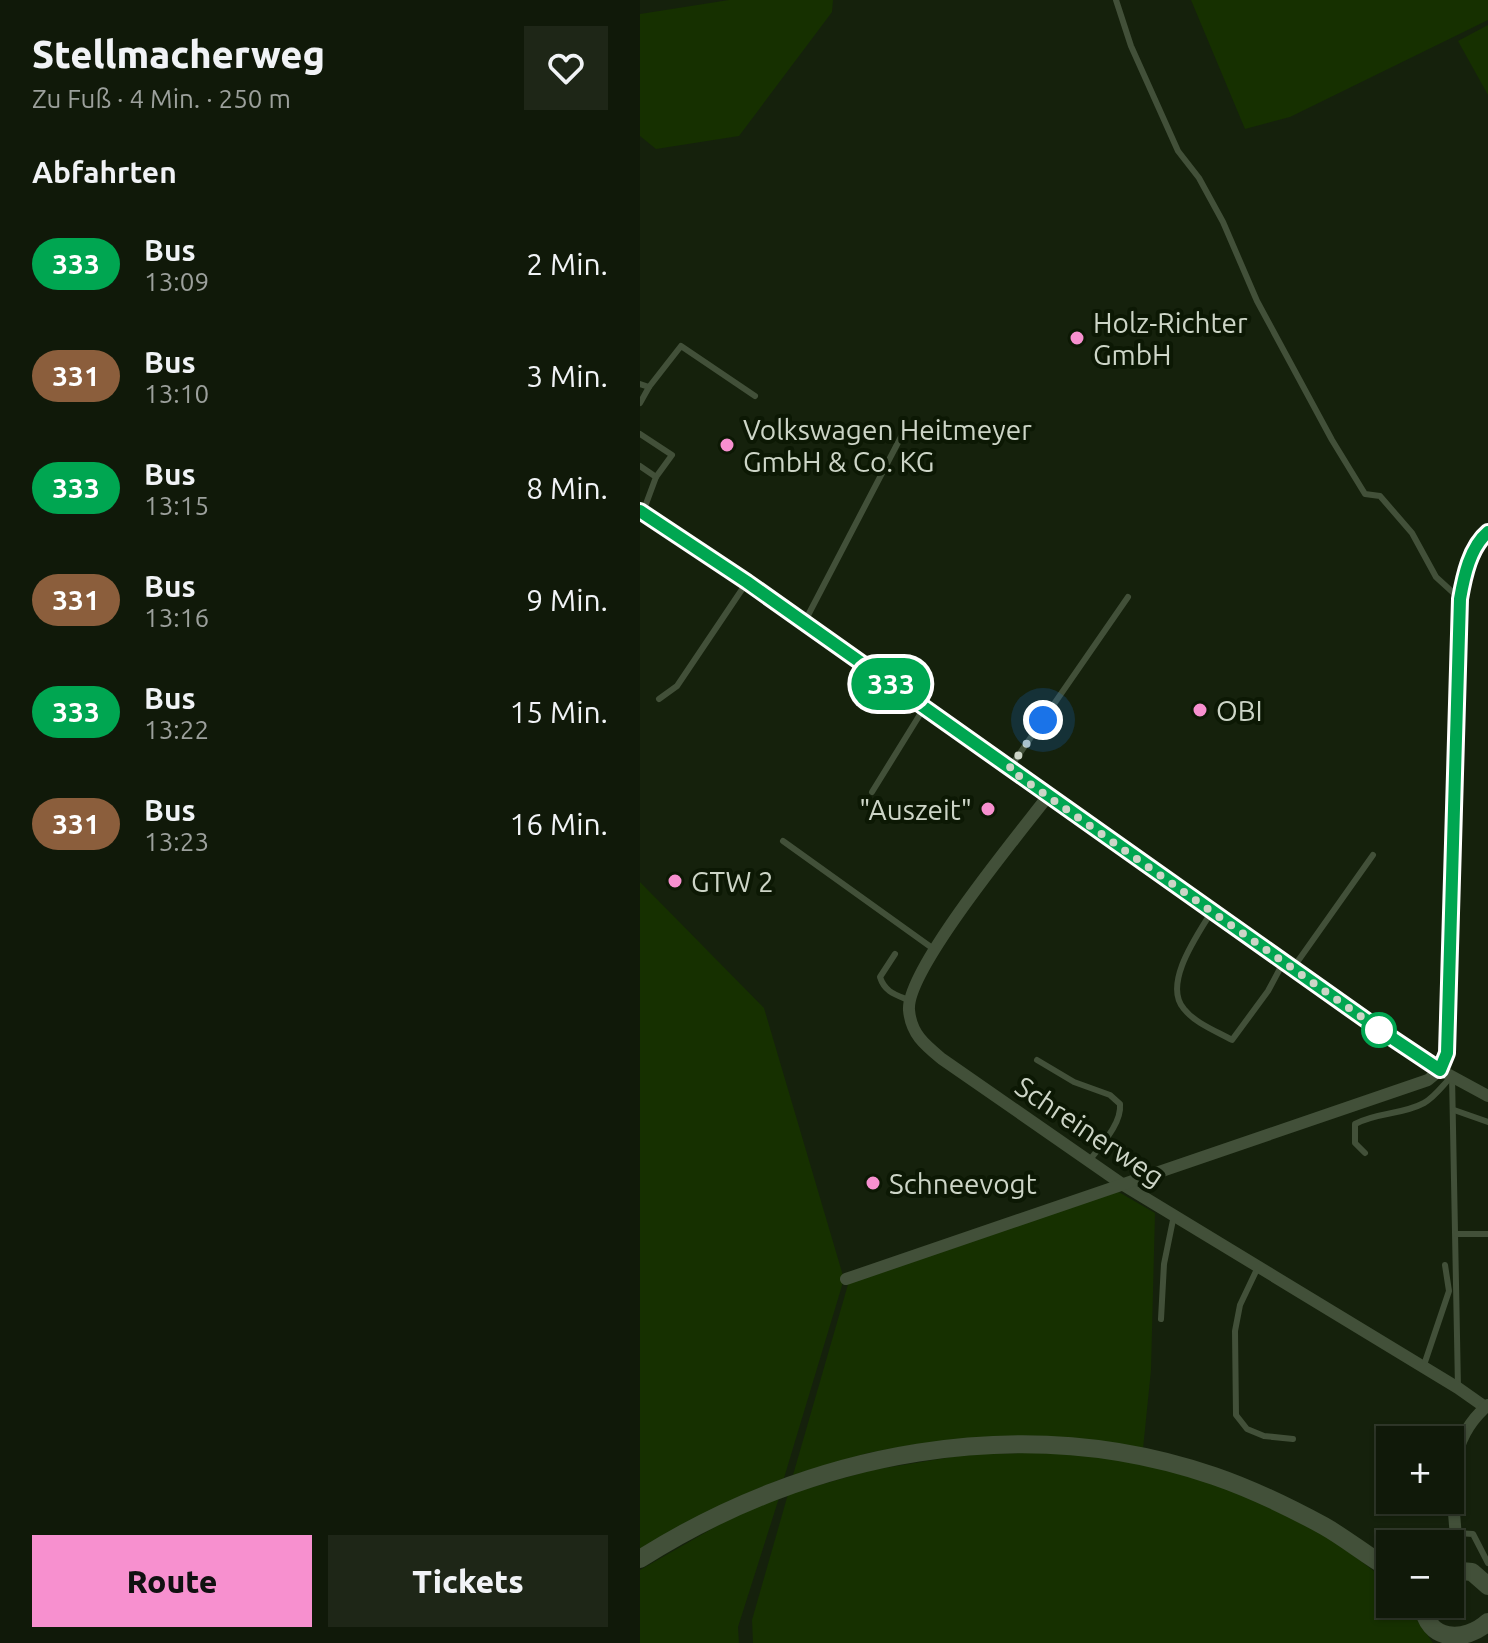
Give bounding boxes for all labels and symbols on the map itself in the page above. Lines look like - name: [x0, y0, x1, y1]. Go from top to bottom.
- place label: Holz-Richter GmbH: [1093, 307, 1248, 370]
- marker: Holz-Richter GmbH: [1068, 329, 1086, 347]
- place label: Volkswagen Heitmeyer GmbH & Co. KG: [743, 414, 1032, 477]
- marker: Volkswagen Heitmeyer GmbH & Co. KG: [718, 436, 736, 454]
- line badge: 333: [845, 658, 937, 710]
- place label: OBI: [1216, 695, 1263, 726]
- your location: [1023, 700, 1063, 740]
- marker: OBI: [1191, 701, 1209, 719]
- place label: "Auszeit": [859, 794, 972, 825]
- marker: "Auszeit": [979, 800, 997, 818]
- place label: GTW 2: [691, 866, 774, 897]
- marker: GTW 2: [666, 872, 684, 890]
- unlabelled marker: [1362, 1013, 1396, 1047]
- street label: Schreinerweg: [1010, 1070, 1170, 1192]
- place label: Schneevogt: [889, 1168, 1037, 1199]
- marker: Schneevogt: [864, 1174, 882, 1192]

